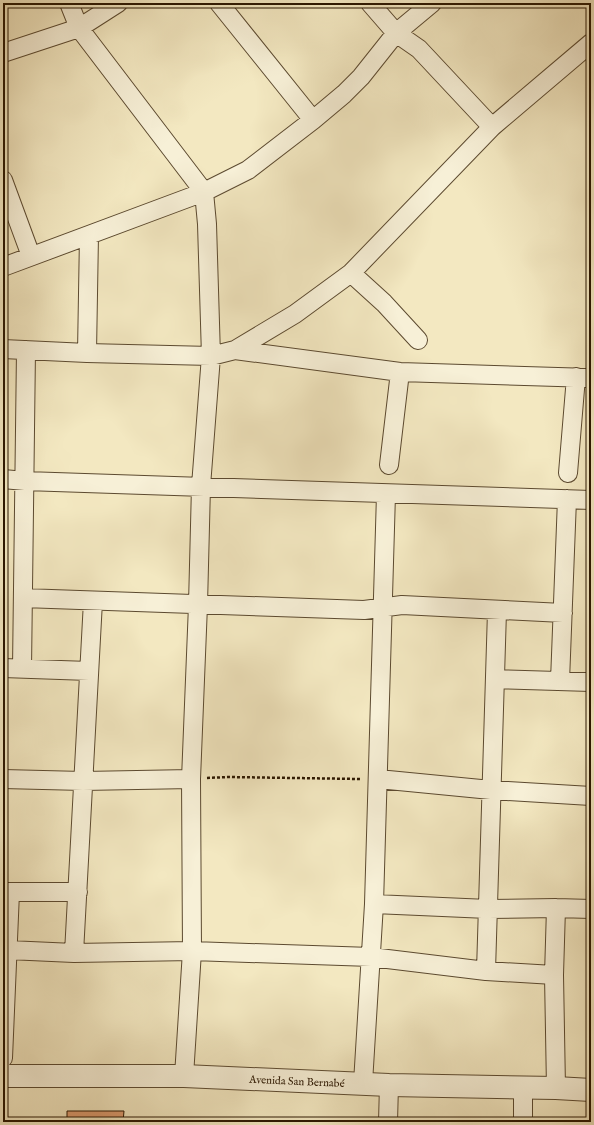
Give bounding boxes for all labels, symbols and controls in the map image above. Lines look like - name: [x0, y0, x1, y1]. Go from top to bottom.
- street label: Avenida San Bernabé: [248, 1073, 345, 1091]

